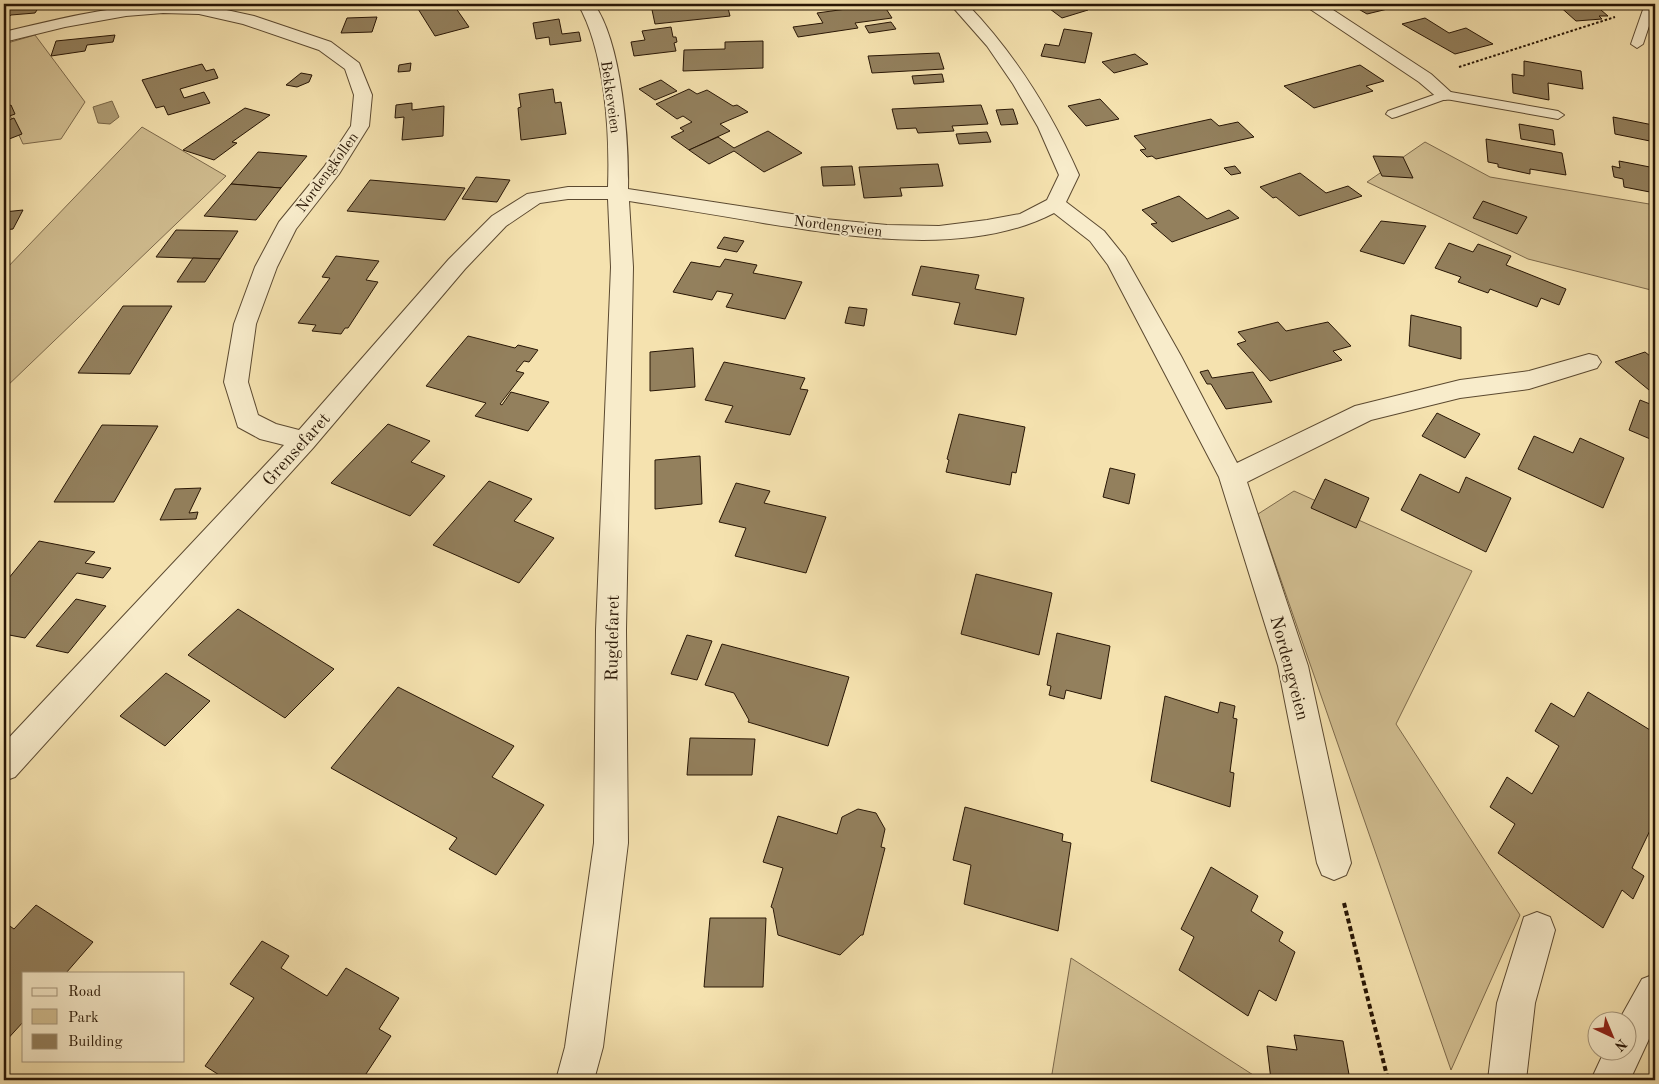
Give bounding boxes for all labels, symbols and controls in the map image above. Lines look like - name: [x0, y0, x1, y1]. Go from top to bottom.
- street label: Bekkeveien: [597, 60, 622, 134]
- street label: Nordengkollen: [294, 130, 362, 215]
- street label: Nordengveien: [793, 215, 883, 240]
- street label: Grensefaret: [260, 410, 334, 490]
- street label: Rugdefaret: [603, 595, 623, 682]
- street label: Nordengveien: [1266, 614, 1312, 723]
- legend: [22, 972, 185, 1062]
- text: Road: [68, 985, 102, 1000]
- text: Park: [68, 1011, 99, 1026]
- north arrow: [1586, 1012, 1636, 1062]
- text: Building: [68, 1035, 123, 1050]
- text: N: [1611, 1036, 1629, 1054]

